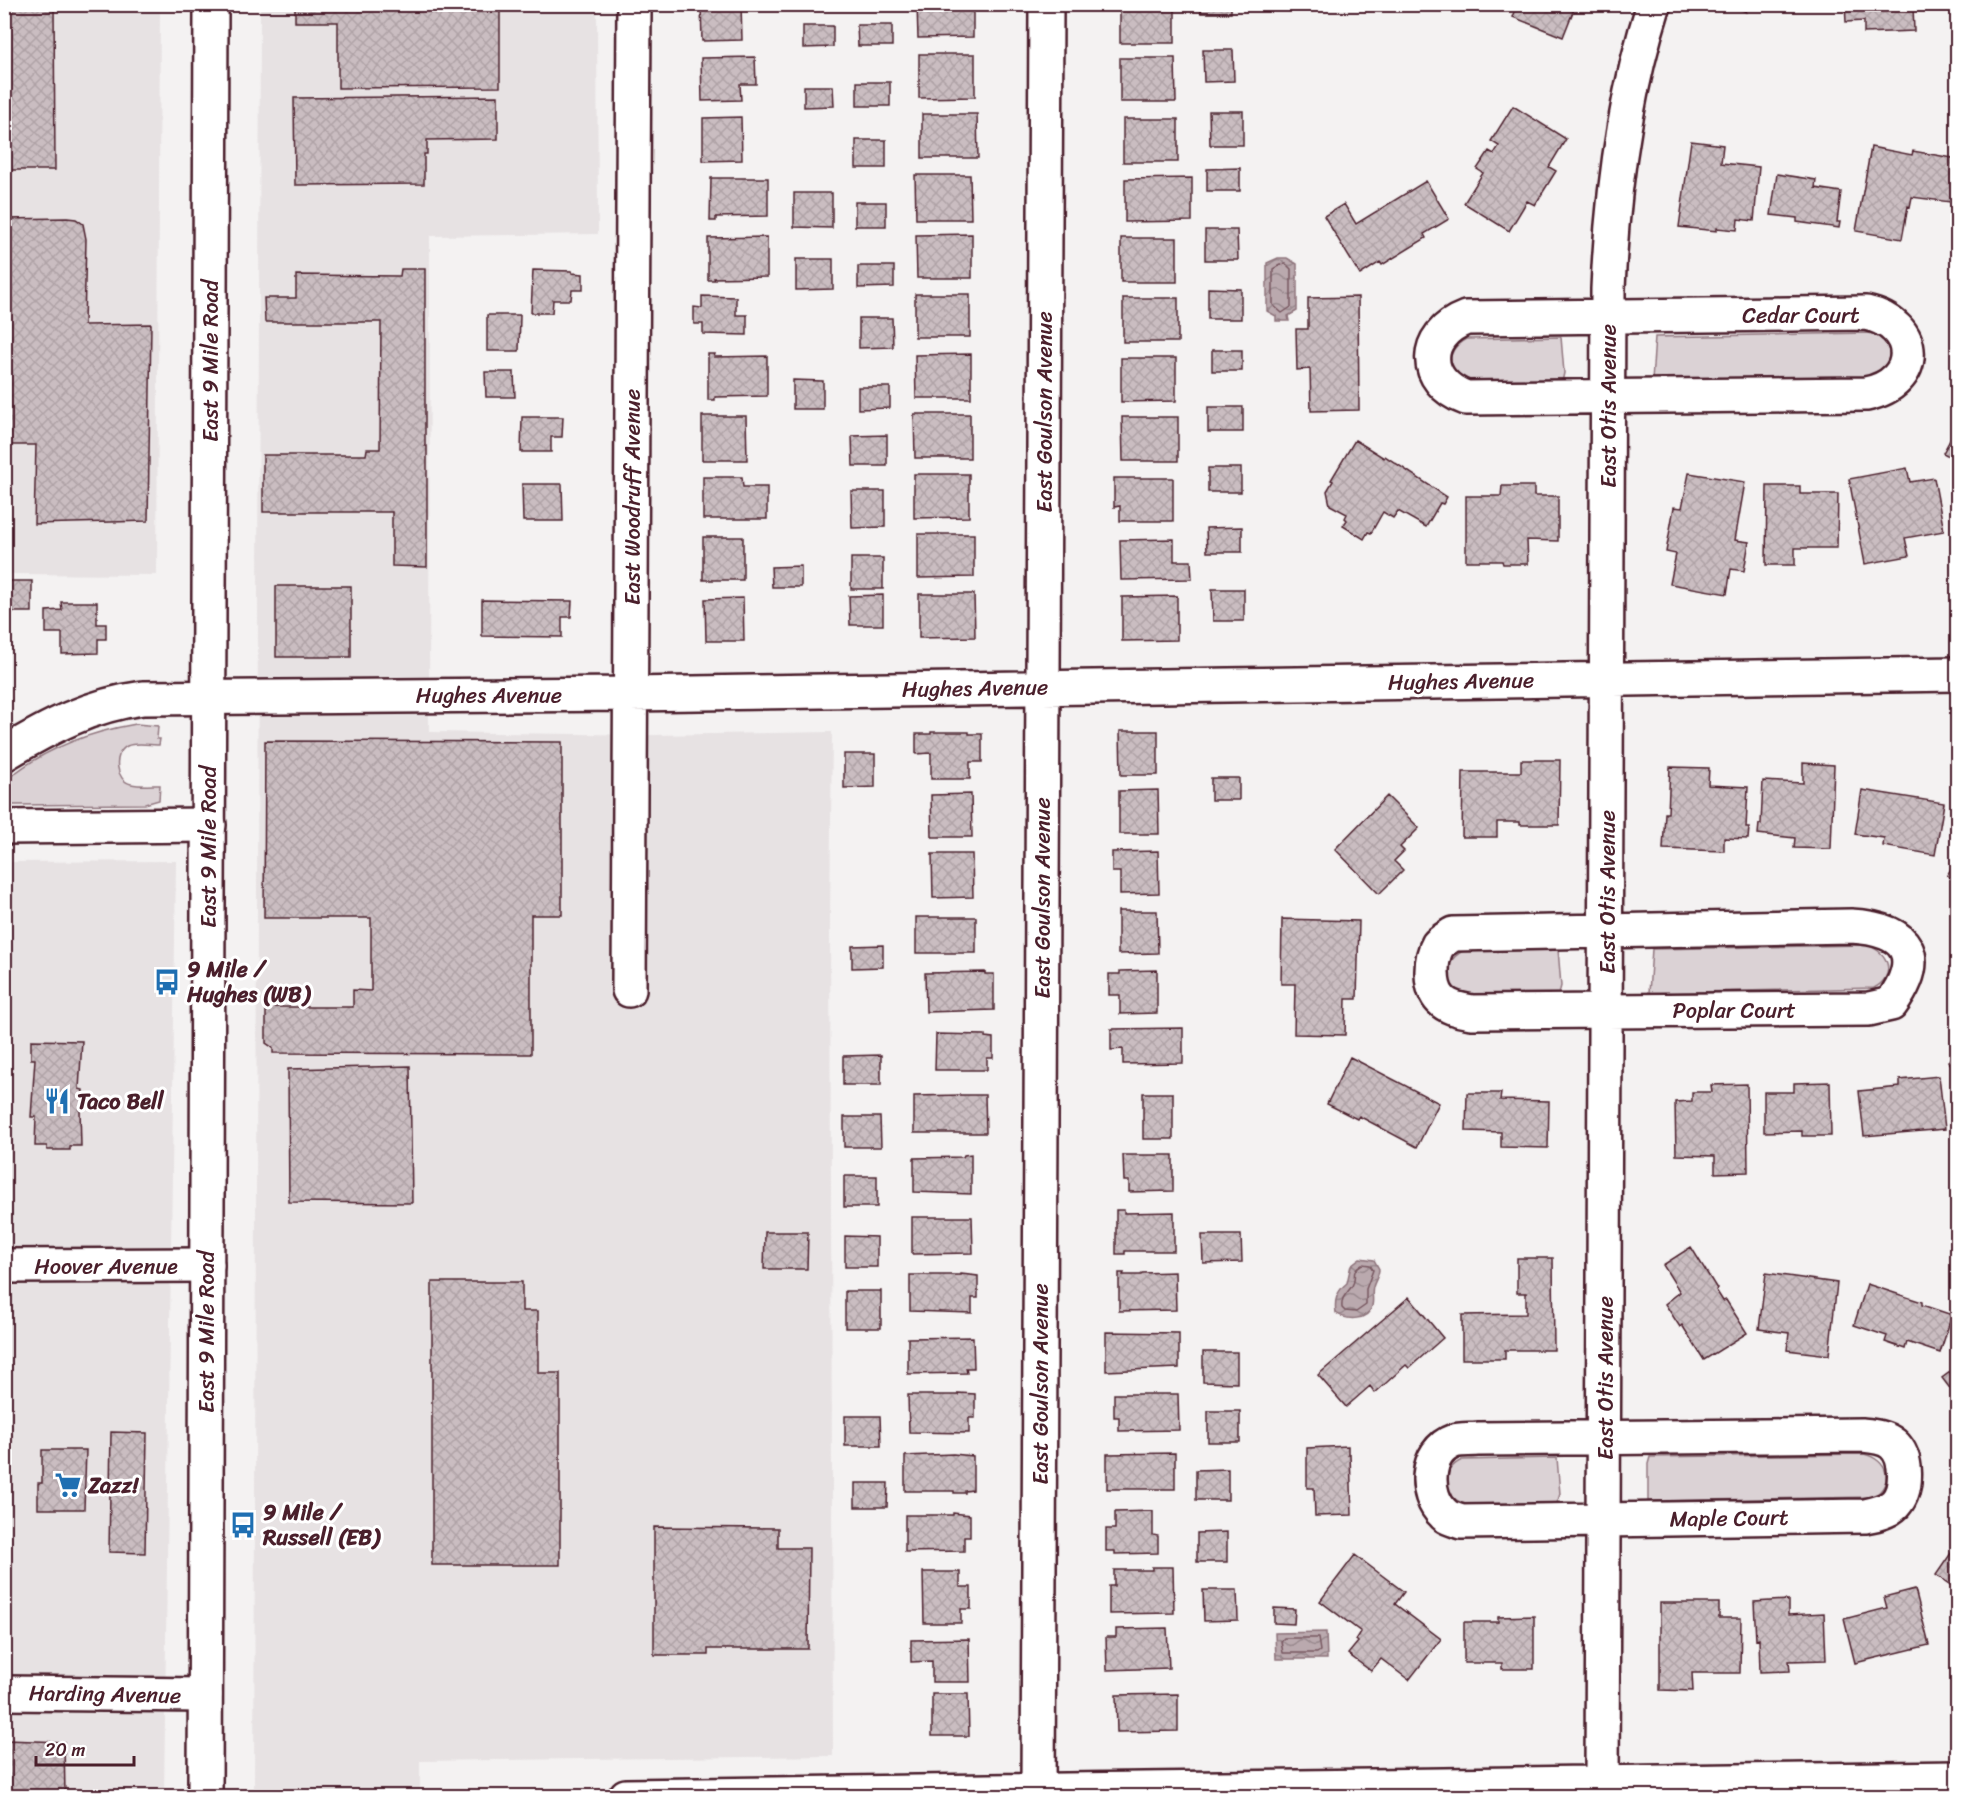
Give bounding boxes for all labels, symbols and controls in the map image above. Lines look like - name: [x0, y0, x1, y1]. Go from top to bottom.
- street label: East 9 Mile Road: [191, 279, 230, 442]
- street label: Cedar Court: [1742, 296, 1860, 335]
- street label: East Goulson Avenue: [1025, 311, 1064, 513]
- street label: East Otis Avenue: [1589, 324, 1628, 488]
- street label: East Woodruff Avenue: [613, 389, 652, 605]
- street label: Hughes Avenue: [1388, 660, 1534, 702]
- street label: Hughes Avenue: [902, 667, 1048, 709]
- street label: Hughes Avenue: [416, 676, 562, 715]
- street label: East 9 Mile Road: [189, 765, 228, 928]
- street label: East Goulson Avenue: [1023, 797, 1062, 999]
- street label: East Otis Avenue: [1588, 810, 1627, 974]
- place label: 9 Mile / Hughes (WB): [186, 950, 312, 1014]
- bus stop icon: 9 Mile / Hughes (WB): [152, 967, 182, 997]
- street label: Poplar Court: [1672, 991, 1796, 1030]
- place label: Taco Bell: [77, 1082, 164, 1121]
- restaurant icon: Taco Bell: [42, 1086, 72, 1116]
- street label: Hoover Avenue: [34, 1247, 178, 1286]
- street label: East 9 Mile Road: [187, 1250, 226, 1413]
- street label: East Goulson Avenue: [1021, 1283, 1060, 1485]
- street label: East Otis Avenue: [1586, 1296, 1625, 1460]
- place label: Zazz!: [87, 1466, 140, 1505]
- supermarket icon: Zazz!: [53, 1470, 83, 1500]
- place label: 9 Mile / Russell (EB): [262, 1493, 382, 1557]
- street label: Maple Court: [1669, 1497, 1789, 1539]
- bus stop icon: 9 Mile / Russell (EB): [228, 1510, 258, 1540]
- street label: Harding Avenue: [28, 1673, 182, 1715]
- scale bar: [36, 1729, 134, 1767]
- text: 20 m: [45, 1734, 85, 1766]

